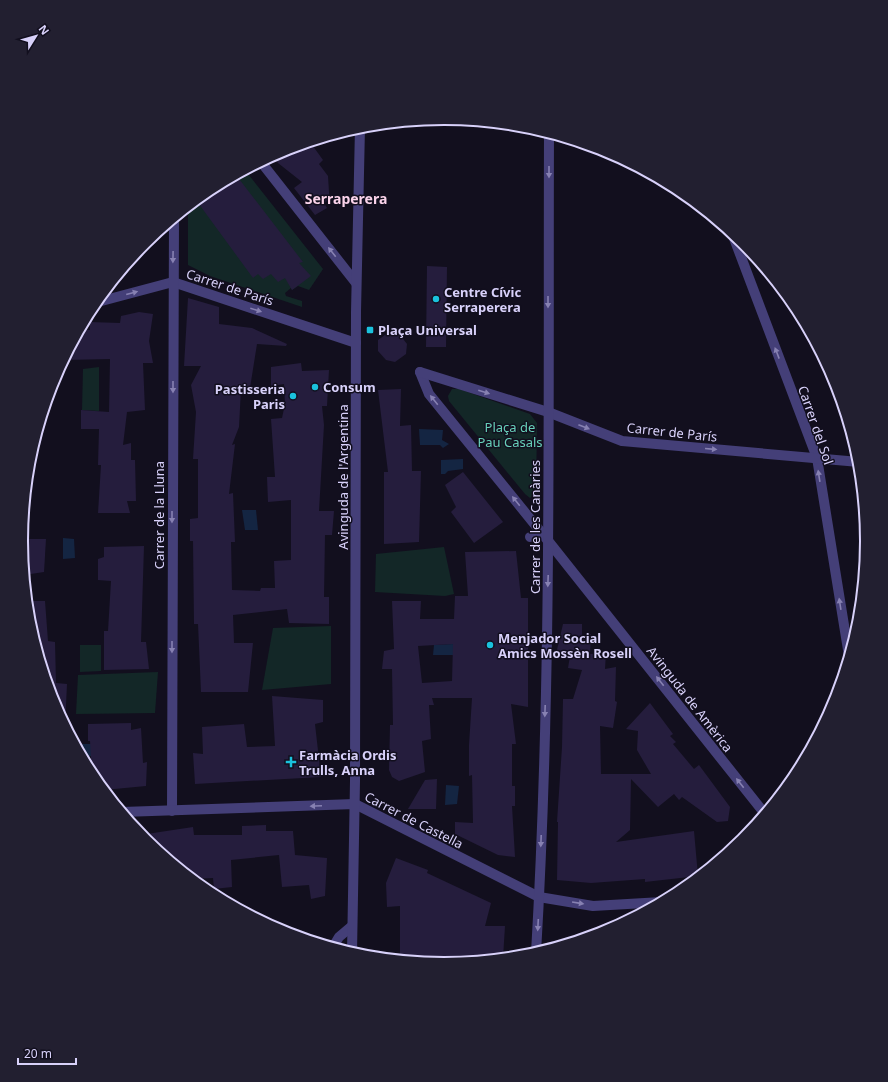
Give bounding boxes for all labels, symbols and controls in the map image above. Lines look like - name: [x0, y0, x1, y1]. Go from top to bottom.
- north arrow: [16, 16, 56, 56]
- text: N: [36, 22, 53, 38]
- one-way arrow: [546, 166, 552, 179]
- district label: Serraperera: [305, 189, 387, 208]
- one-way arrow: [328, 247, 336, 258]
- one-way arrow: [170, 251, 176, 264]
- street label: Carrer de París: [184, 264, 276, 310]
- place label: Centre Cívic Serraperera: [444, 283, 521, 316]
- one-way arrow: [126, 290, 138, 296]
- marker: Centre Cívic Serraperera: [431, 294, 441, 304]
- one-way arrow: [545, 296, 551, 309]
- one-way arrow: [250, 307, 262, 313]
- place label: Plaça Universal: [378, 321, 477, 339]
- marker: Plaça Universal: [365, 325, 375, 335]
- one-way arrow: [774, 347, 780, 359]
- place label: Consum: [323, 378, 376, 396]
- place label: Pastisseria Paris: [215, 380, 285, 413]
- one-way arrow: [170, 381, 176, 394]
- marker: Consum: [310, 382, 320, 392]
- street label: Carrer del Sol: [794, 383, 838, 467]
- one-way arrow: [478, 389, 490, 395]
- marker: Pastisseria Paris: [288, 391, 298, 401]
- one-way arrow: [429, 394, 438, 405]
- street label: Avinguda de l'Argentina: [334, 404, 352, 550]
- park label: Plaça de Pau Casals: [477, 418, 543, 451]
- street label: Carrer de París: [626, 418, 718, 446]
- one-way arrow: [579, 424, 591, 430]
- one-way arrow: [705, 446, 717, 453]
- street label: Carrer de les Canàries: [526, 460, 544, 594]
- street label: Carrer de la Lluna: [150, 461, 168, 569]
- one-way arrow: [816, 470, 822, 482]
- one-way arrow: [511, 495, 520, 506]
- one-way arrow: [169, 511, 175, 524]
- one-way arrow: [545, 575, 551, 588]
- one-way arrow: [837, 598, 843, 610]
- place label: Menjador Social Amics Mossèn Rosell: [498, 629, 632, 662]
- marker: Menjador Social Amics Mossèn Rosell: [485, 640, 495, 650]
- one-way arrow: [169, 641, 175, 654]
- street label: Avinguda de Amèrica: [643, 642, 737, 756]
- one-way arrow: [655, 676, 664, 687]
- one-way arrow: [541, 705, 548, 717]
- place label: Farmàcia Ordis Trulls, Anna: [299, 746, 396, 779]
- marker: Farmàcia Ordis Trulls, Anna: [286, 757, 296, 767]
- one-way arrow: [736, 778, 745, 789]
- street label: Carrer de Castella: [362, 787, 466, 853]
- one-way arrow: [310, 802, 322, 809]
- one-way arrow: [538, 835, 544, 848]
- one-way arrow: [572, 900, 584, 906]
- one-way arrow: [535, 919, 541, 932]
- scale bar: [18, 1040, 76, 1066]
- text: 20 m: [24, 1045, 52, 1062]

